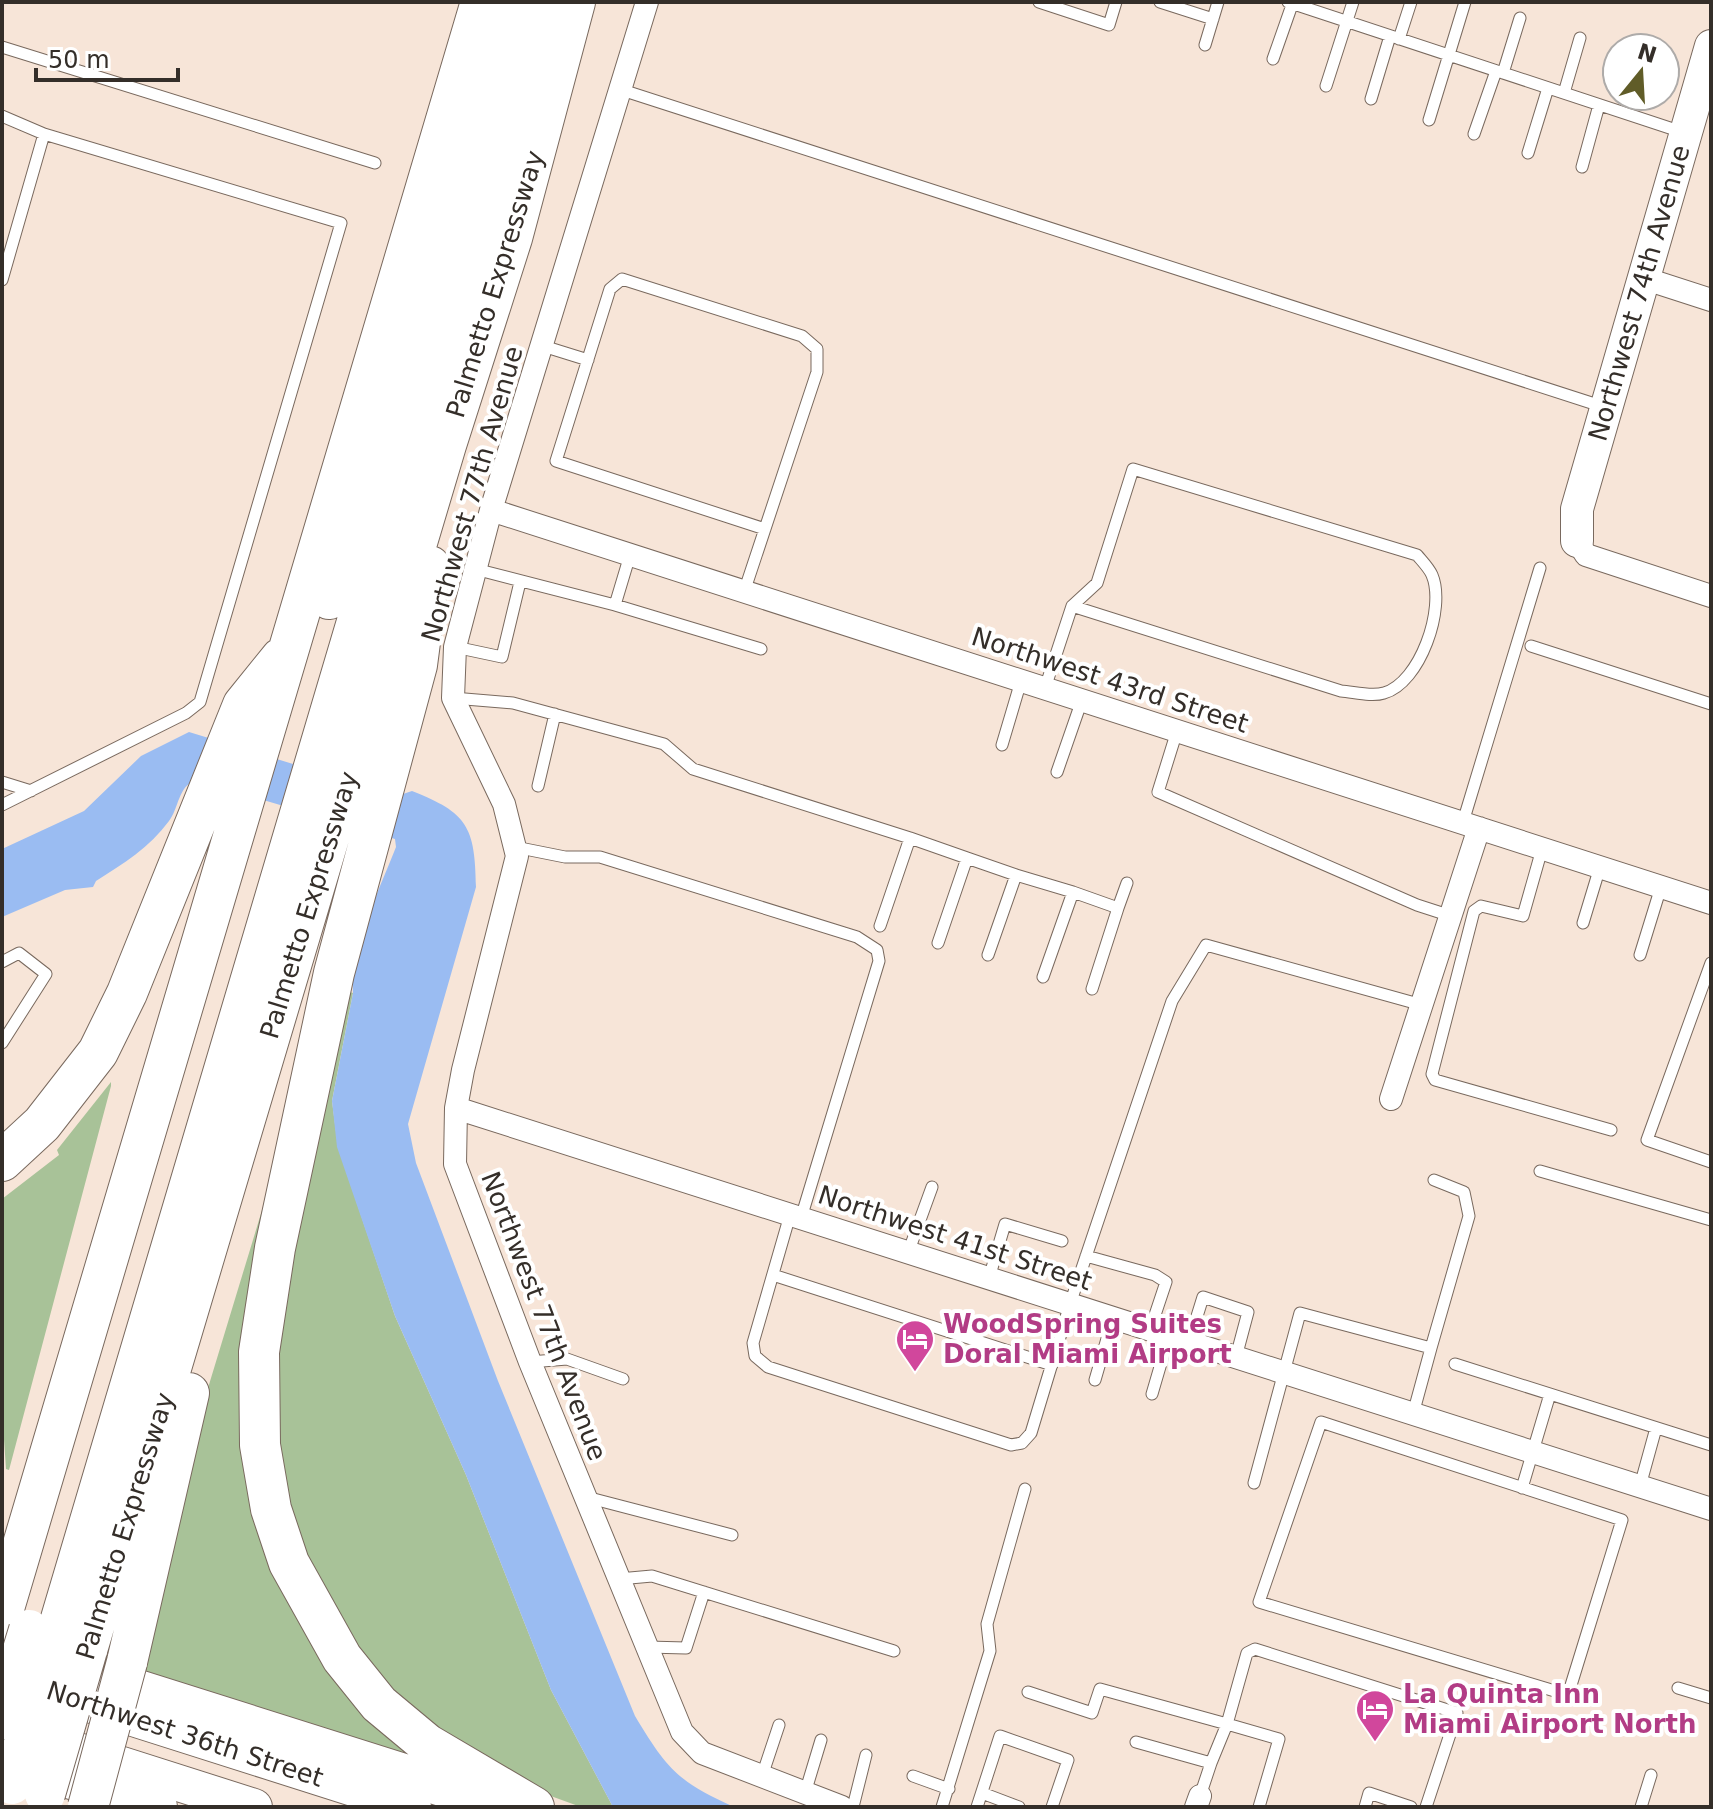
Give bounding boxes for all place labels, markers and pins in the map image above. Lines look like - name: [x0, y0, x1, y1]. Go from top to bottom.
- place label: WoodSpring Suites Doral Miami Airport: [943, 1309, 1232, 1369]
- hotel icon: WoodSpring Suites Doral Miami Airport: [894, 1318, 936, 1373]
- place label: La Quinta Inn Miami Airport North: [1403, 1679, 1696, 1739]
- hotel icon: La Quinta Inn Miami Airport North: [1354, 1688, 1396, 1743]

